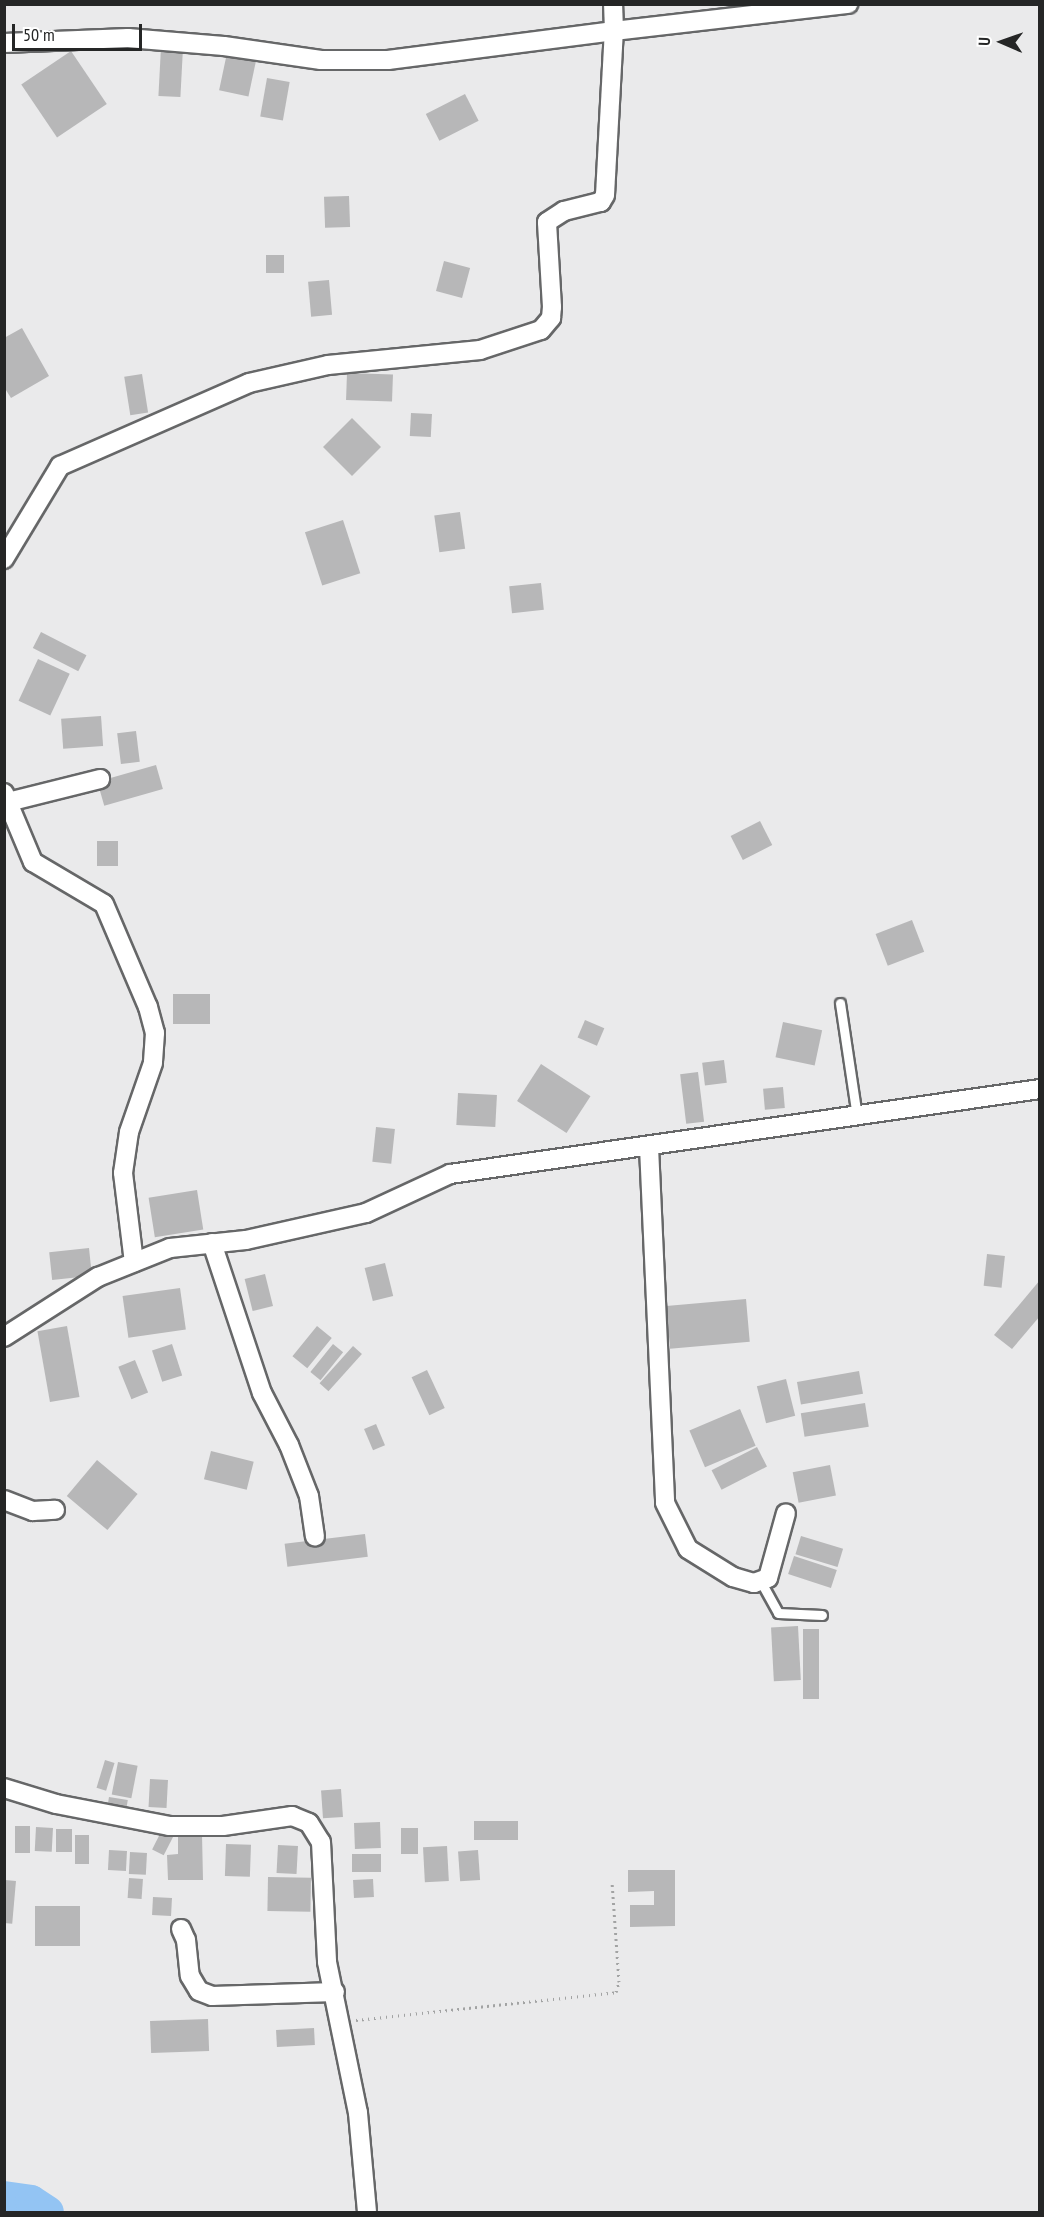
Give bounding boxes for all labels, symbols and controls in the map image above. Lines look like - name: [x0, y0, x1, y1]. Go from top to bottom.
- scale bar: [15, 12, 146, 50]
- north arrow: [972, 12, 1032, 72]
- text: 50 m: [23, 23, 55, 46]
- text: U: [974, 37, 994, 46]

